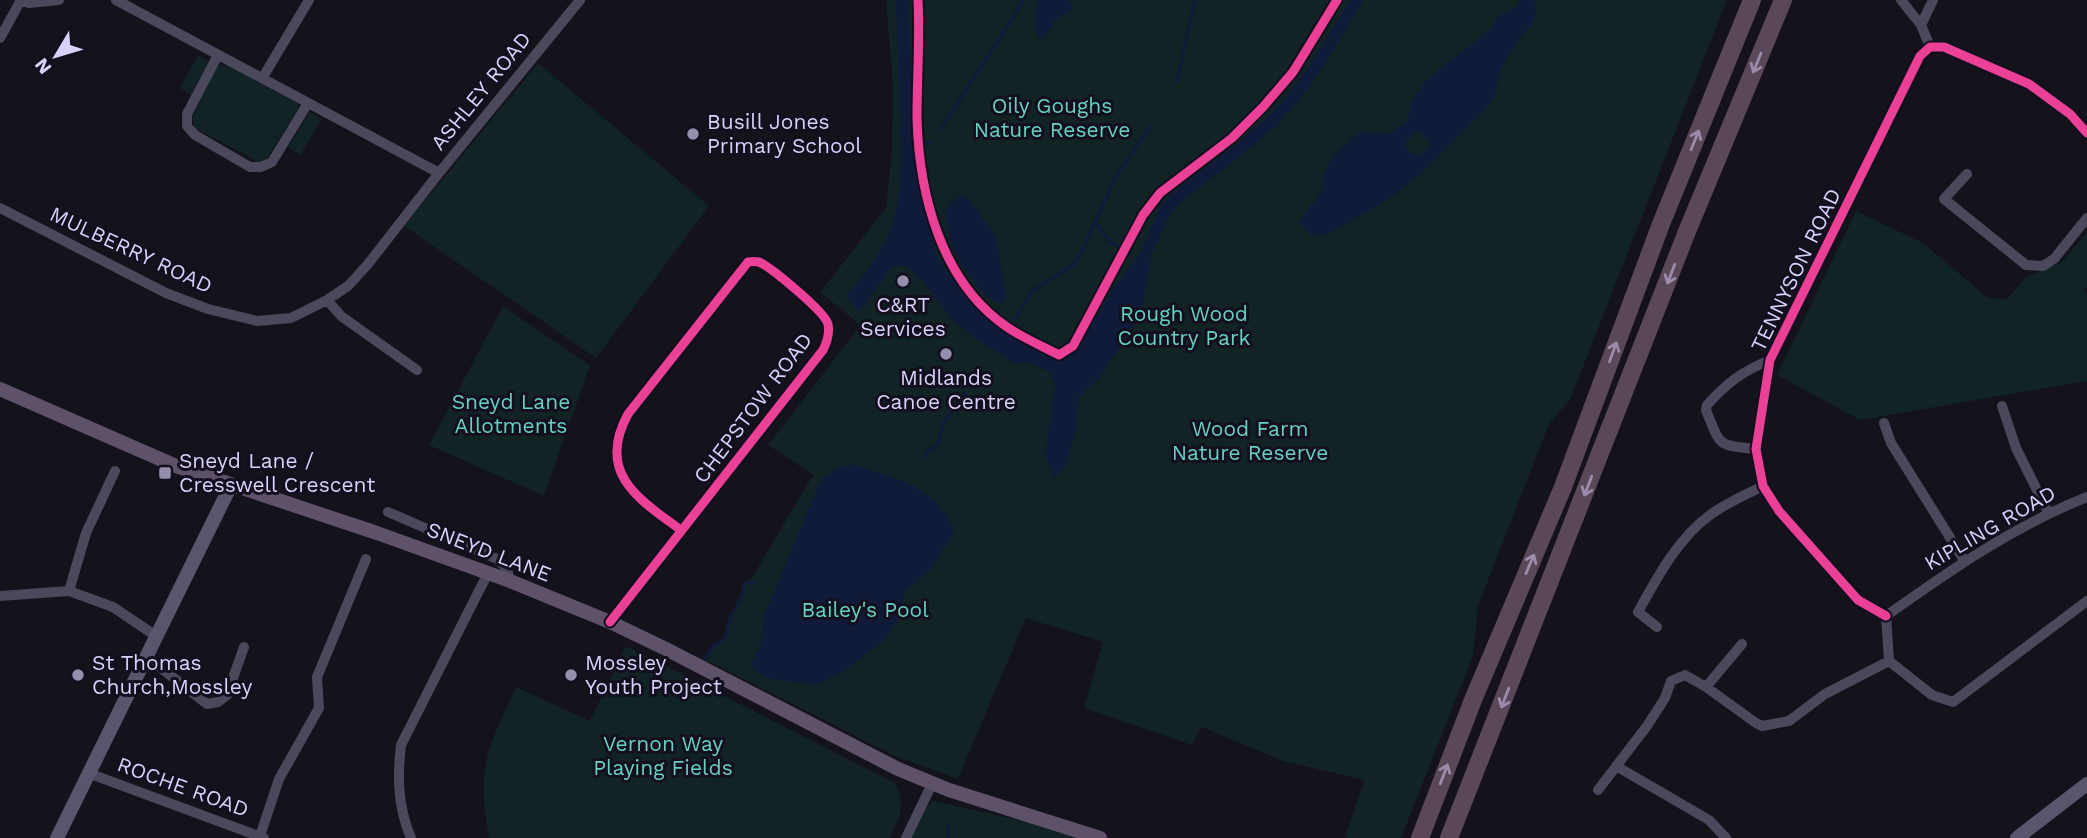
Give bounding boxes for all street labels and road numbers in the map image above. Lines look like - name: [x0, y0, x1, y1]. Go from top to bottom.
- street label: ASHLEY ROAD: [425, 27, 536, 155]
- street label: TENNYSON ROAD: [1745, 184, 1846, 355]
- street label: MULBERRY ROAD: [46, 201, 216, 298]
- street label: CHEPSTOW ROAD: [688, 328, 817, 488]
- street label: KIPLING ROAD: [1920, 480, 2060, 575]
- street label: SNEYD LANE: [423, 516, 555, 587]
- street label: ROCHE ROAD: [114, 751, 252, 822]

